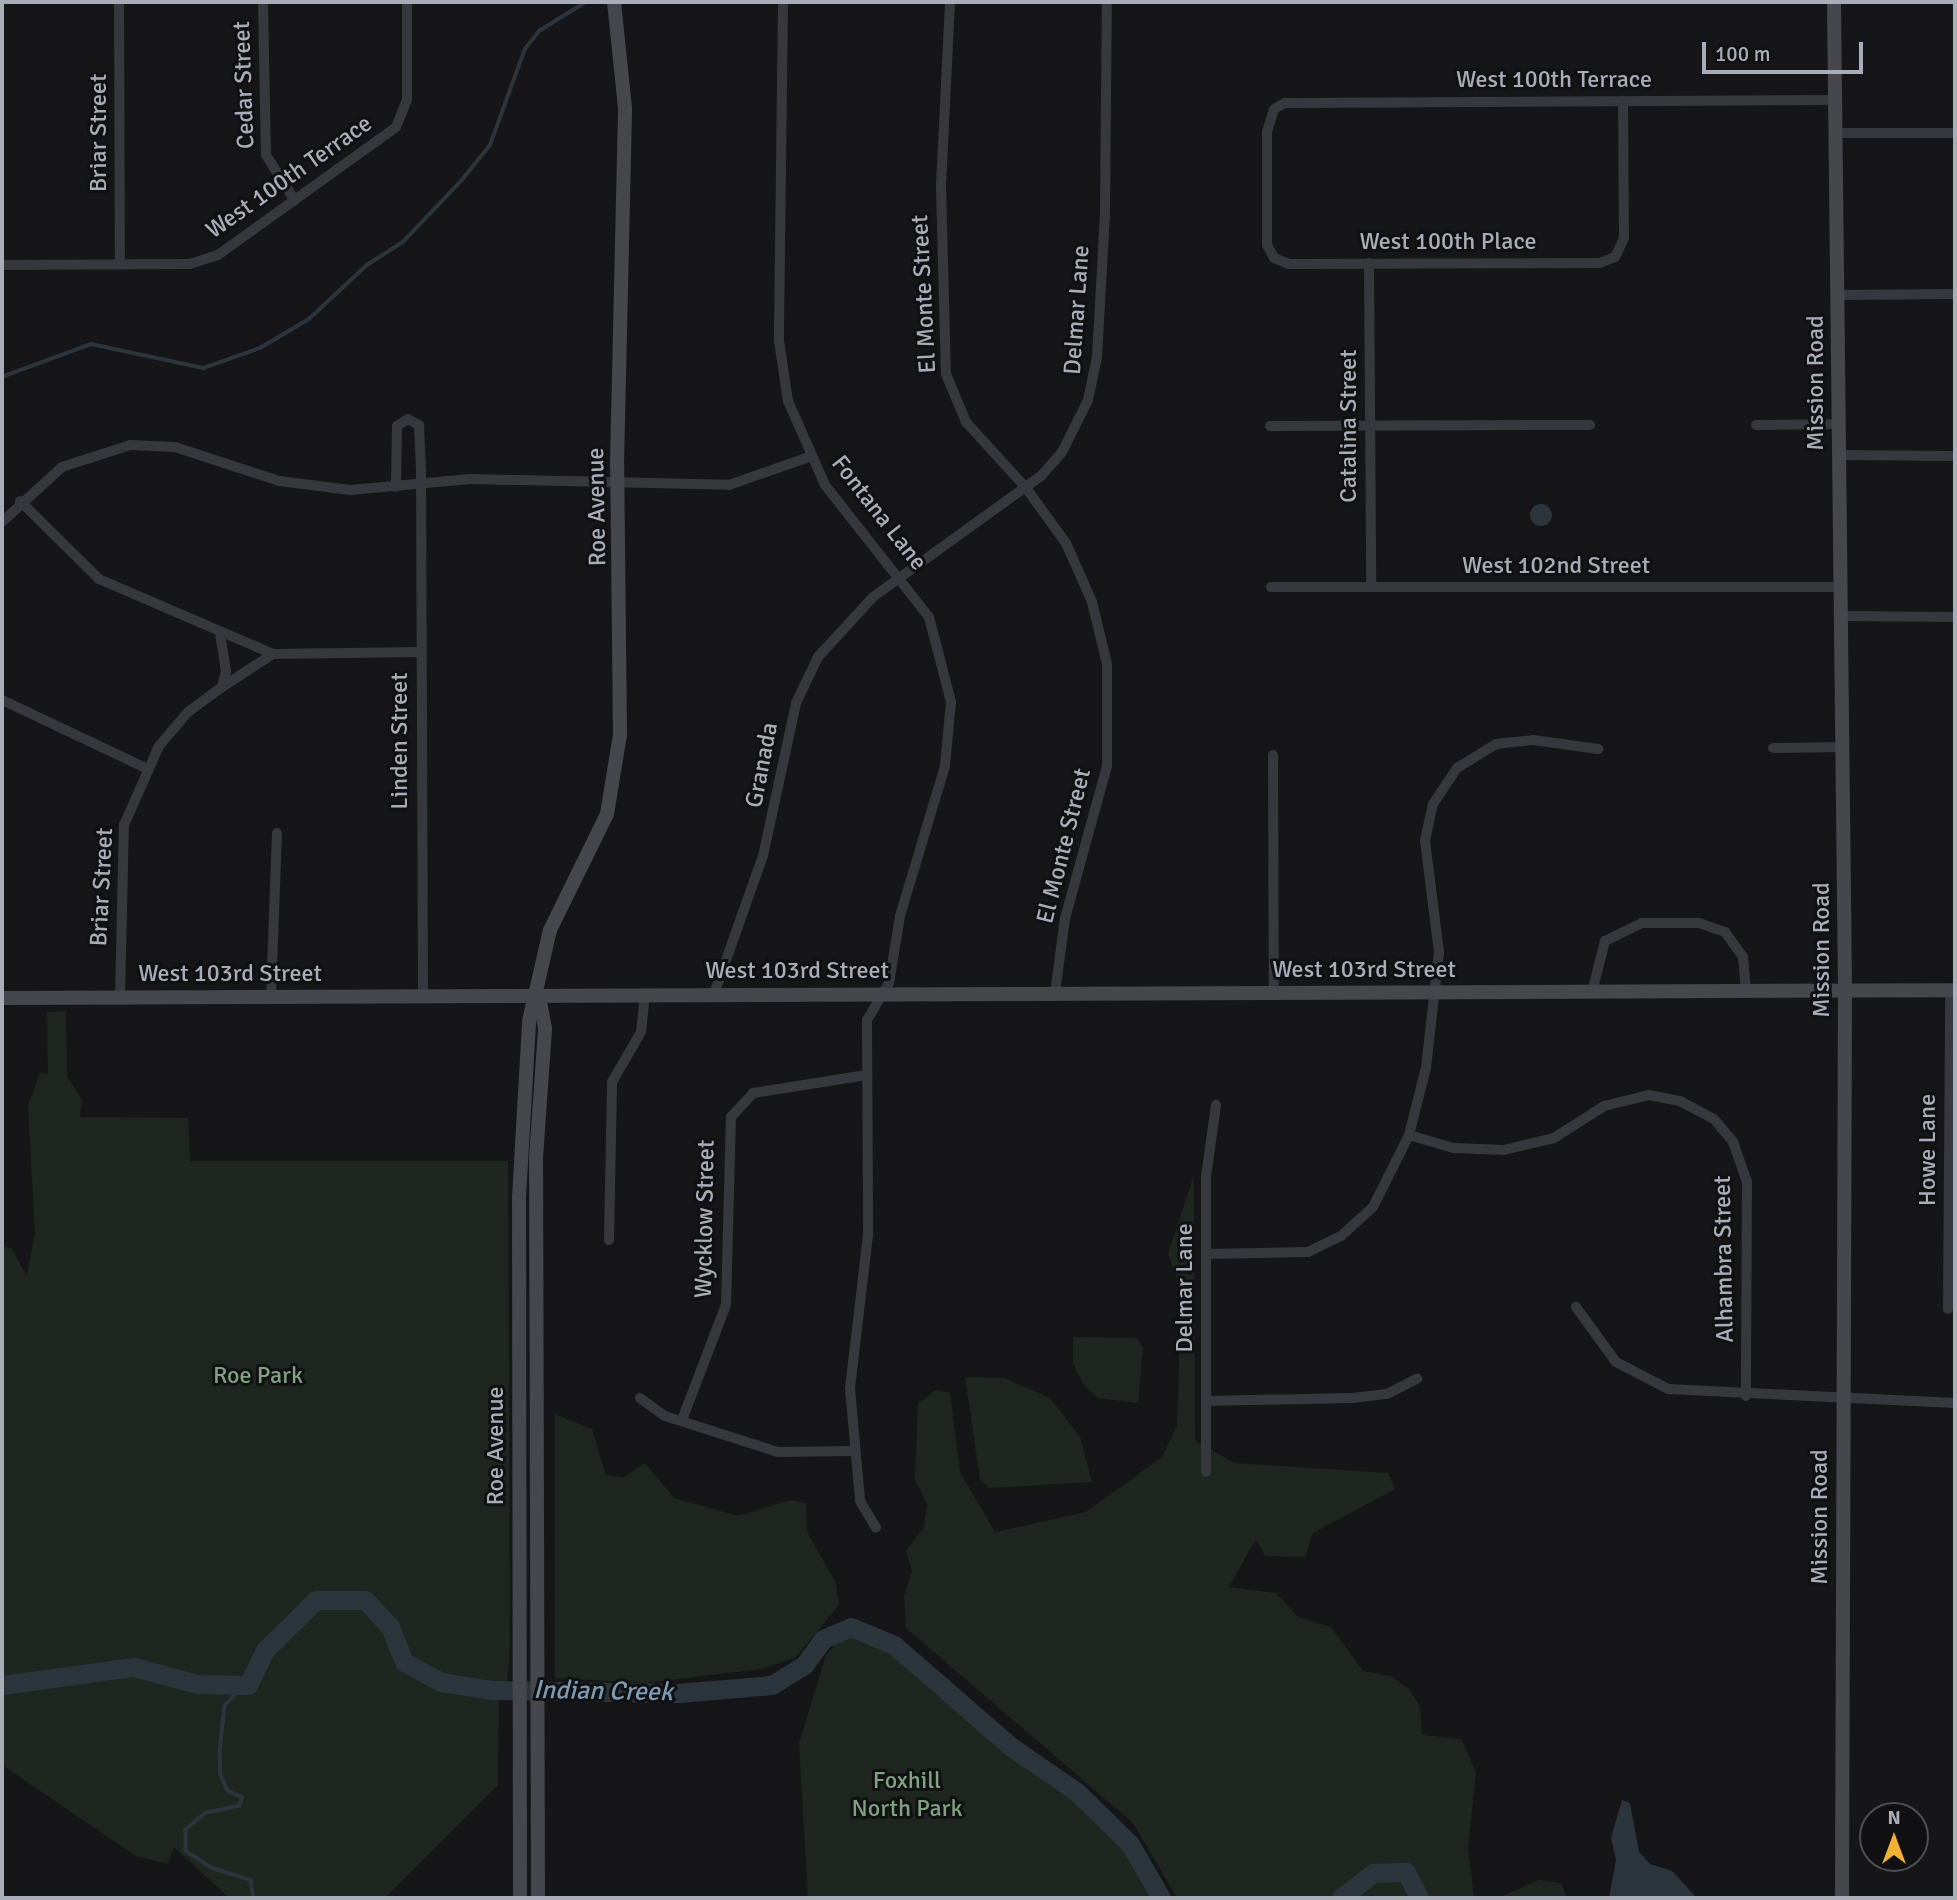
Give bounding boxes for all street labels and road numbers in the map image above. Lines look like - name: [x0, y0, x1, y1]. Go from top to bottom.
- street label: Cedar Street: [227, 21, 261, 149]
- street label: West 100th Terrace: [1456, 66, 1652, 94]
- street label: Briar Street: [85, 74, 113, 192]
- street label: West 100th Terrace: [201, 109, 377, 245]
- street label: El Monte Street: [905, 214, 943, 374]
- street label: West 100th Place: [1359, 228, 1537, 256]
- street label: Delmar Lane: [1058, 244, 1096, 376]
- street label: Mission Road: [1802, 315, 1830, 451]
- street label: Catalina Street: [1335, 349, 1363, 503]
- street label: Roe Avenue: [582, 447, 612, 567]
- street label: Fontana Lane: [825, 450, 933, 576]
- street label: West 102nd Street: [1462, 552, 1650, 580]
- street label: Linden Street: [386, 672, 414, 810]
- street label: Granada: [740, 720, 784, 810]
- street label: El Monte Street: [1031, 765, 1097, 927]
- street label: Briar Street: [85, 827, 119, 947]
- street label: Mission Road: [1808, 882, 1836, 1018]
- street label: West 103rd Street: [1272, 956, 1456, 984]
- street label: West 103rd Street: [705, 957, 889, 985]
- street label: West 103rd Street: [138, 960, 322, 988]
- street label: Howe Lane: [1914, 1094, 1942, 1206]
- street label: Wycklow Street: [689, 1140, 721, 1298]
- street label: Alhambra Street: [1708, 1175, 1740, 1343]
- street label: Delmar Lane: [1171, 1223, 1199, 1353]
- street label: Roe Avenue: [482, 1387, 510, 1505]
- street label: Mission Road: [1806, 1449, 1834, 1585]

